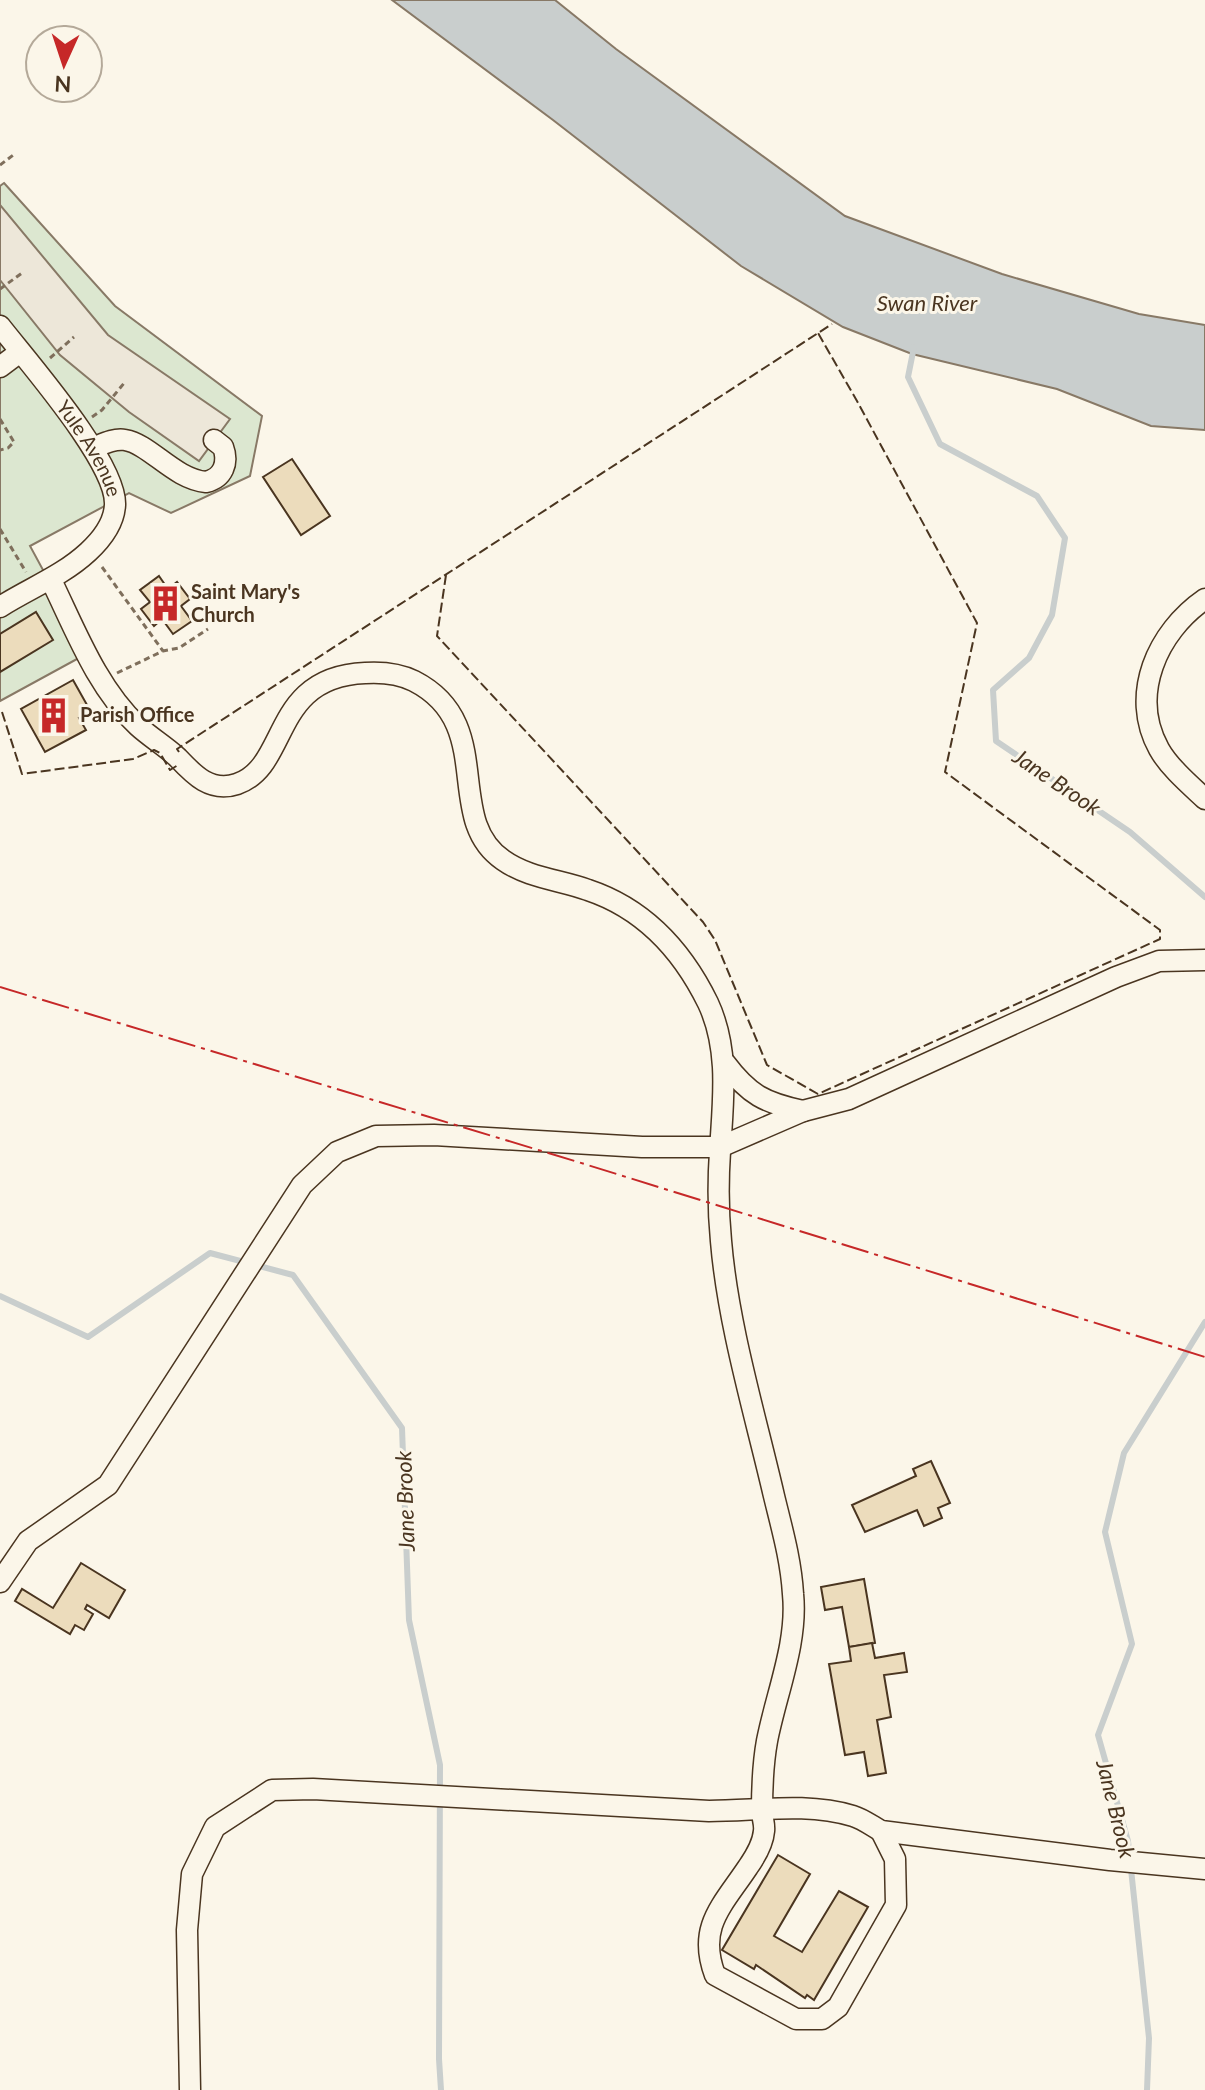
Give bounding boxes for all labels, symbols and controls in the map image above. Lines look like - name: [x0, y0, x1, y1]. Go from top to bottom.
- north arrow: [24, 24, 104, 104]
- text: N: [54, 71, 72, 98]
- water label: Swan River: [877, 289, 978, 316]
- street label: Yule Avenue: [52, 395, 127, 499]
- place label: Saint Mary's Church: [191, 579, 300, 626]
- building icon: Saint Mary's Church: [146, 585, 184, 623]
- building icon: Parish Office: [35, 696, 73, 734]
- place label: Parish Office: [80, 702, 195, 726]
- water label: Jane Brook: [1007, 742, 1107, 821]
- water label: Jane Brook: [389, 1450, 420, 1553]
- water label: Jane Brook: [1091, 1756, 1142, 1861]

